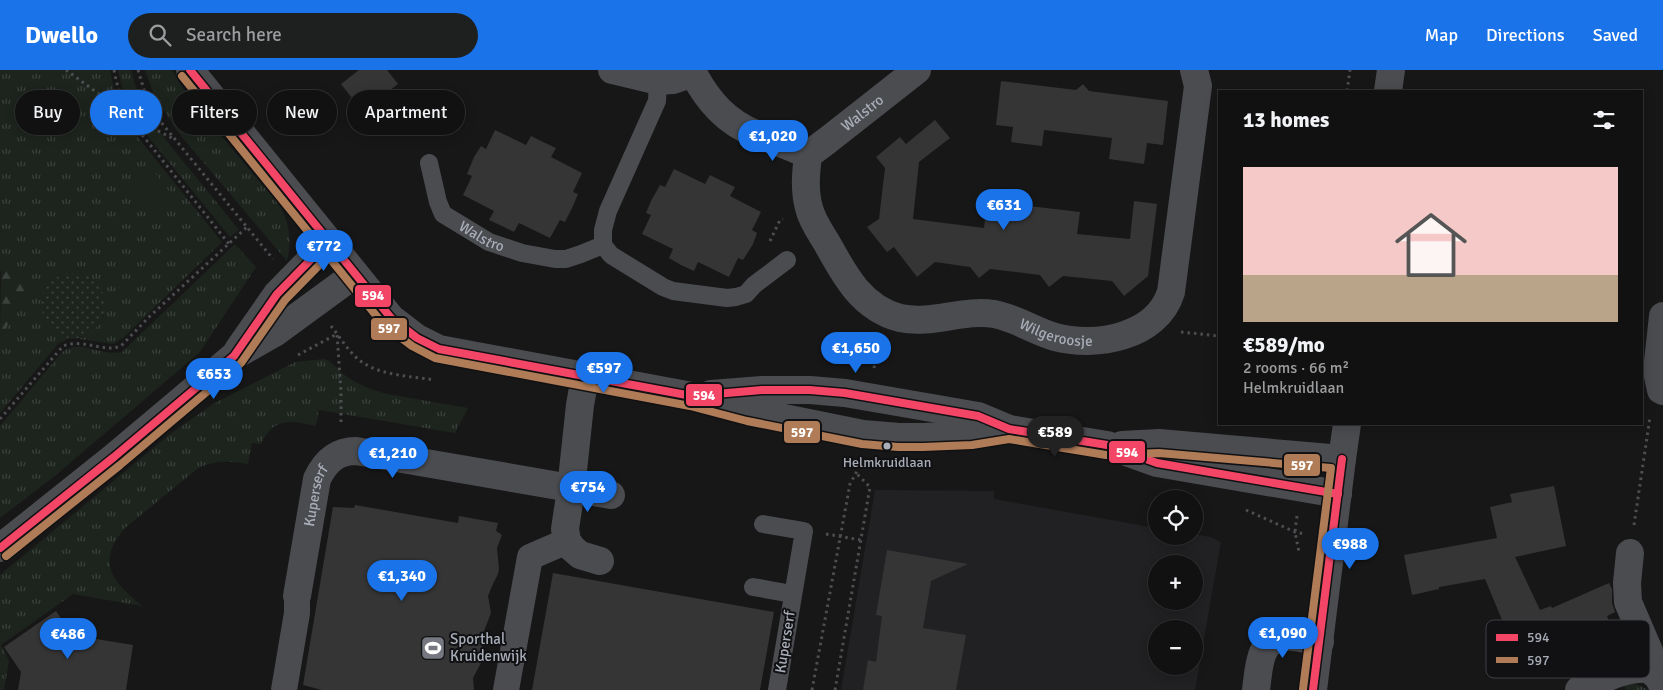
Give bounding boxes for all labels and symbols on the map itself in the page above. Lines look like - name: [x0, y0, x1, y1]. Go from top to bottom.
- street label: Walstro: [838, 91, 887, 135]
- pin: €1,020: [732, 119, 814, 162]
- pin: €631: [974, 189, 1034, 231]
- street label: Walstro: [456, 217, 507, 256]
- pin: €772: [294, 230, 354, 272]
- line badge: 594: [354, 284, 392, 308]
- text: 594: [362, 287, 385, 304]
- street label: Wilgeroosje: [1016, 314, 1093, 350]
- line badge: 597: [370, 317, 408, 341]
- text: 597: [378, 320, 401, 337]
- pin: €1,650: [815, 332, 897, 374]
- pin: €597: [574, 352, 634, 394]
- pin: €653: [184, 358, 244, 400]
- line badge: 594: [685, 383, 723, 407]
- text: 594: [693, 387, 716, 404]
- pin: €589: [1025, 416, 1085, 458]
- line badge: 597: [783, 420, 821, 444]
- text: 597: [791, 424, 814, 441]
- pin: €1,210: [352, 436, 434, 479]
- line badge: 594: [1108, 440, 1146, 464]
- marker: Helmkruidlaan: [882, 441, 892, 451]
- text: 594: [1116, 444, 1139, 461]
- line badge: 597: [1283, 453, 1321, 477]
- place label: Helmkruidlaan: [843, 454, 931, 471]
- text: 597: [1291, 457, 1314, 474]
- street label: Kuperserf: [300, 460, 332, 528]
- pin: €754: [558, 470, 618, 513]
- pin: €988: [1320, 528, 1380, 570]
- pin: €1,340: [361, 560, 443, 602]
- street label: Kuperserf: [771, 609, 799, 674]
- pin: €1,090: [1242, 616, 1324, 659]
- pin: €486: [38, 618, 98, 660]
- legend: [1486, 620, 1650, 678]
- text: 594: [1527, 629, 1550, 646]
- place label: Sporthal Kruidenwijk: [450, 630, 527, 665]
- sports icon: Sporthal Kruidenwijk: [420, 635, 446, 661]
- text: 597: [1527, 652, 1550, 669]

